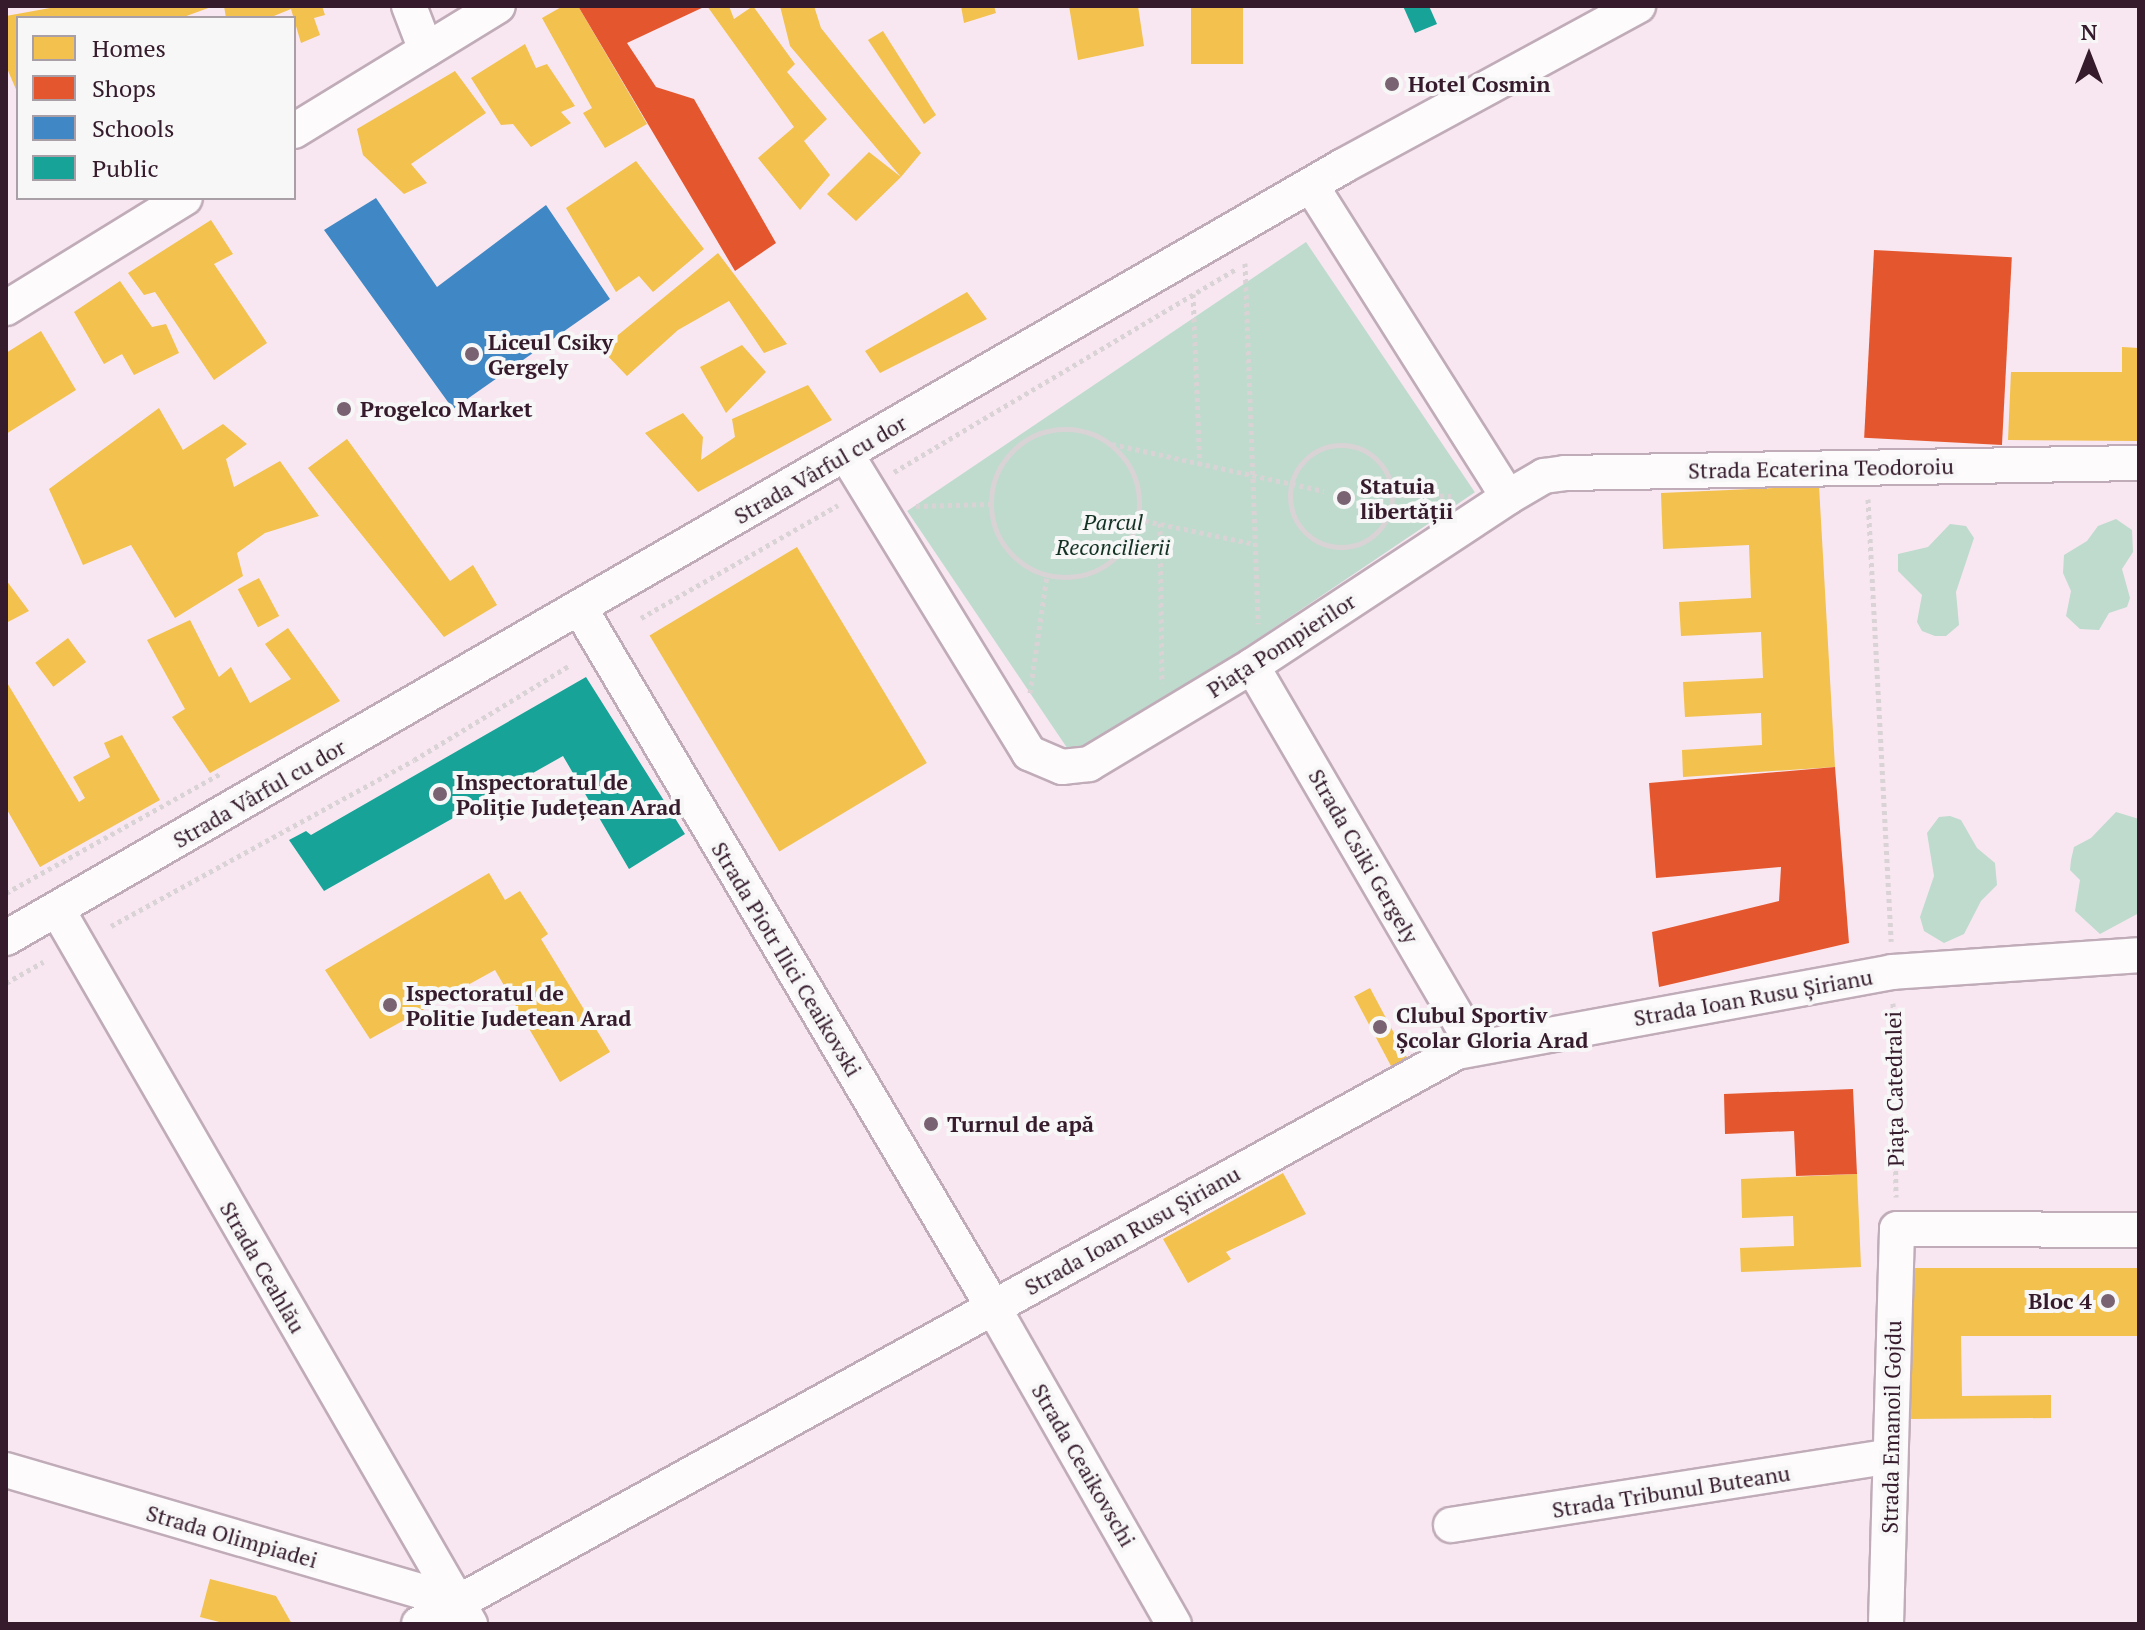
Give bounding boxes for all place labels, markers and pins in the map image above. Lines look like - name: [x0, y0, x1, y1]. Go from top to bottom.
- place label: Hotel Cosmin: [1408, 71, 1550, 97]
- marker: Hotel Cosmin: [1383, 75, 1401, 93]
- place label: Liceul Csiky Gergely: [488, 328, 613, 380]
- marker: Liceul Csiky Gergely: [463, 345, 481, 363]
- place label: Progelco Market: [360, 396, 533, 422]
- marker: Progelco Market: [335, 400, 353, 418]
- place label: Statuia libertății: [1360, 472, 1453, 524]
- marker: Statuia libertății: [1335, 489, 1353, 507]
- place label: Inspectoratul de Poliție Județean Arad: [456, 768, 682, 820]
- marker: Inspectoratul de Poliție Județean Arad: [431, 785, 449, 803]
- place label: Ispectoratul de Politie Judetean Arad: [406, 979, 632, 1030]
- marker: Ispectoratul de Politie Judetean Arad: [381, 996, 399, 1014]
- place label: Clubul Sportiv Școlar Gloria Arad: [1396, 1001, 1589, 1052]
- marker: Clubul Sportiv Școlar Gloria Arad: [1371, 1018, 1389, 1036]
- place label: Turnul de apă: [947, 1111, 1094, 1137]
- marker: Turnul de apă: [922, 1115, 940, 1133]
- place label: Bloc 4: [2028, 1288, 2092, 1314]
- marker: Bloc 4: [2099, 1292, 2117, 1310]

